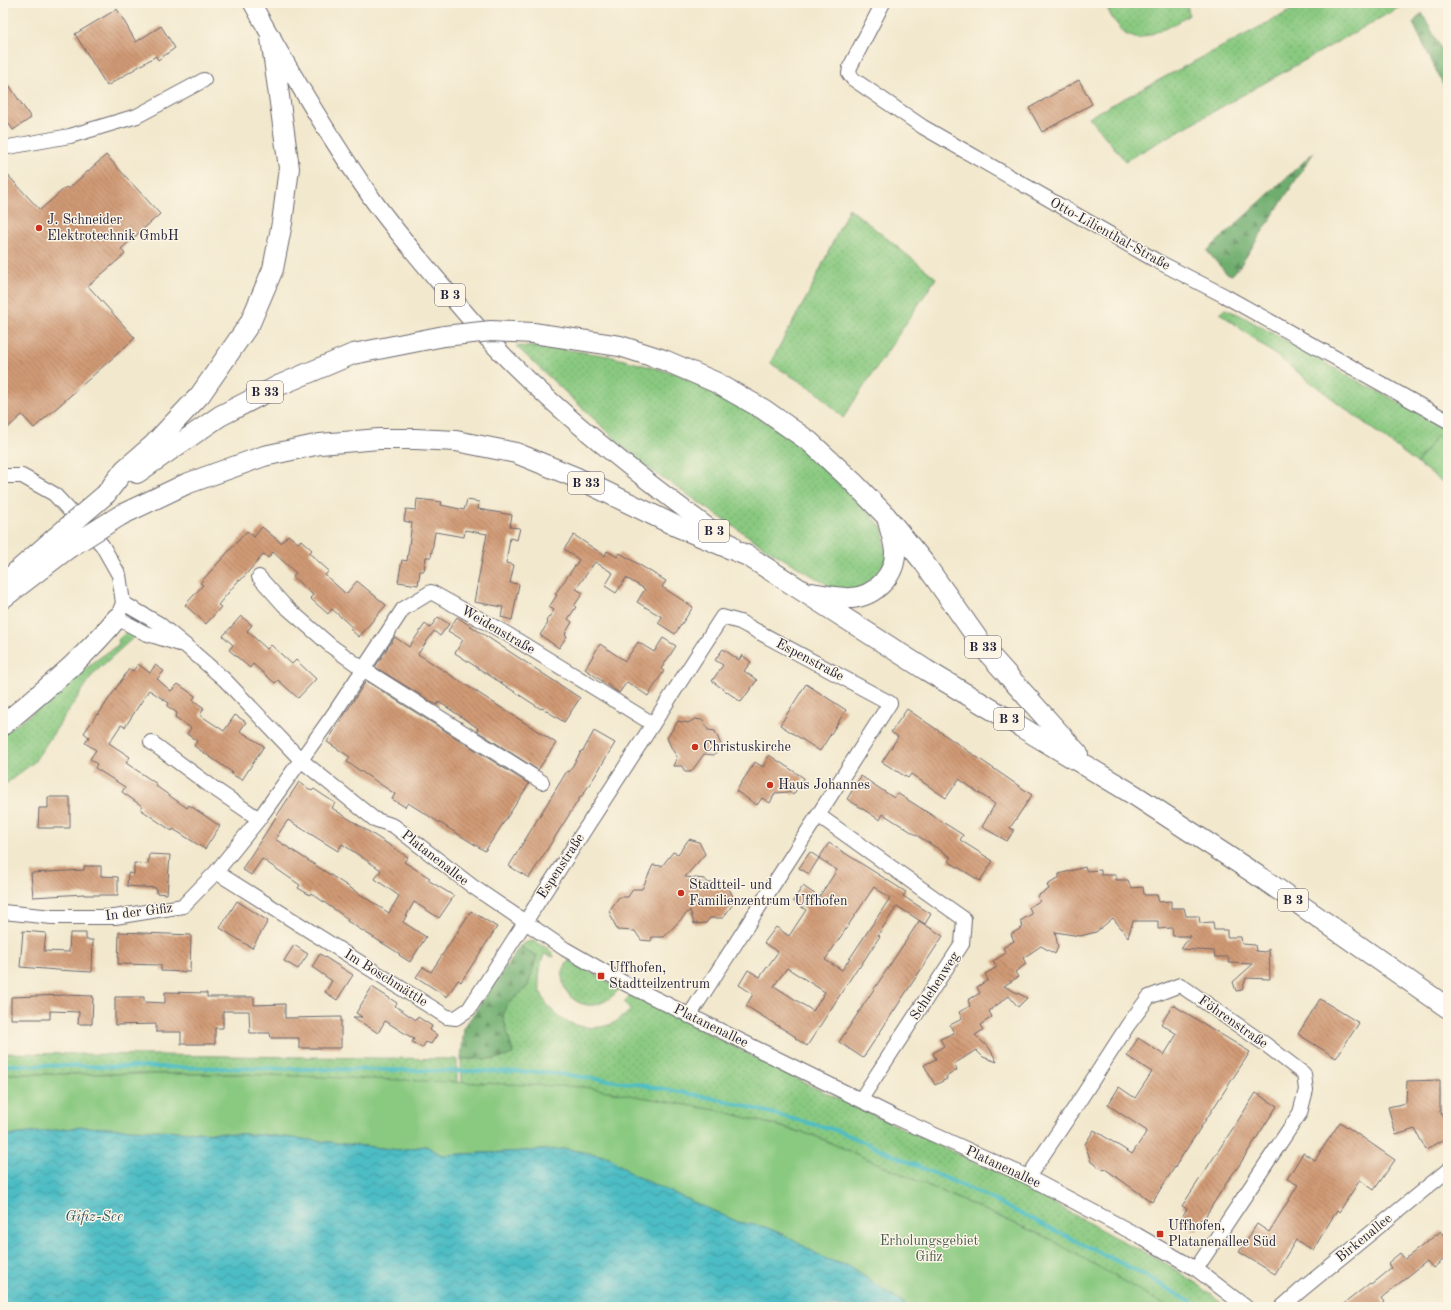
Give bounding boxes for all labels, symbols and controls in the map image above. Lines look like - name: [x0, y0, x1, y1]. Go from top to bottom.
- street label: Otto-Lilienthal-Straße: [1048, 195, 1172, 273]
- place label: J. Schneider Elektrotechnik GmbH: [47, 213, 179, 243]
- marker: J. Schneider Elektrotechnik GmbH: [34, 223, 44, 233]
- road number: B 3: [435, 284, 465, 306]
- road number: B 33: [247, 381, 283, 403]
- road number: B 33: [568, 472, 604, 494]
- road number: B 3: [699, 520, 729, 542]
- street label: Weidenstraße: [459, 603, 537, 657]
- street label: Espenstraße: [774, 636, 846, 684]
- road number: B 33: [965, 636, 1001, 658]
- road number: B 3: [994, 708, 1024, 730]
- place label: Christuskirche: [703, 740, 791, 754]
- marker: Christuskirche: [690, 742, 700, 752]
- place label: Haus Johannes: [778, 778, 870, 792]
- marker: Haus Johannes: [765, 780, 775, 790]
- street label: Platanenallee: [399, 828, 471, 888]
- street label: Espenstraße: [535, 831, 587, 901]
- place label: Stadtteil- und Familienzentrum Uffhofen: [689, 878, 848, 908]
- marker: Stadtteil- und Familienzentrum Uffhofen: [676, 888, 686, 898]
- road number: B 3: [1278, 889, 1308, 911]
- street label: In der Gifiz: [104, 901, 174, 923]
- street label: Im Boschmättle: [342, 947, 430, 1009]
- street label: Schlehenweg: [908, 949, 962, 1023]
- place label: Uffhofen, Stadtteilzentrum: [609, 961, 710, 991]
- marker: Uffhofen, Stadtteilzentrum: [596, 971, 606, 981]
- street label: Föhrenstraße: [1196, 993, 1270, 1051]
- street label: Platanenallee: [672, 1002, 750, 1050]
- street label: Platanenallee: [963, 1144, 1043, 1190]
- water label: Gifiz-See: [65, 1210, 123, 1225]
- street label: Birkenallee: [1333, 1211, 1395, 1265]
- place label: Uffhofen, Platanenallee Süd: [1168, 1219, 1276, 1249]
- marker: Uffhofen, Platanenallee Süd: [1155, 1229, 1165, 1239]
- park label: Erholungsgebiet Gifiz: [880, 1234, 978, 1264]

